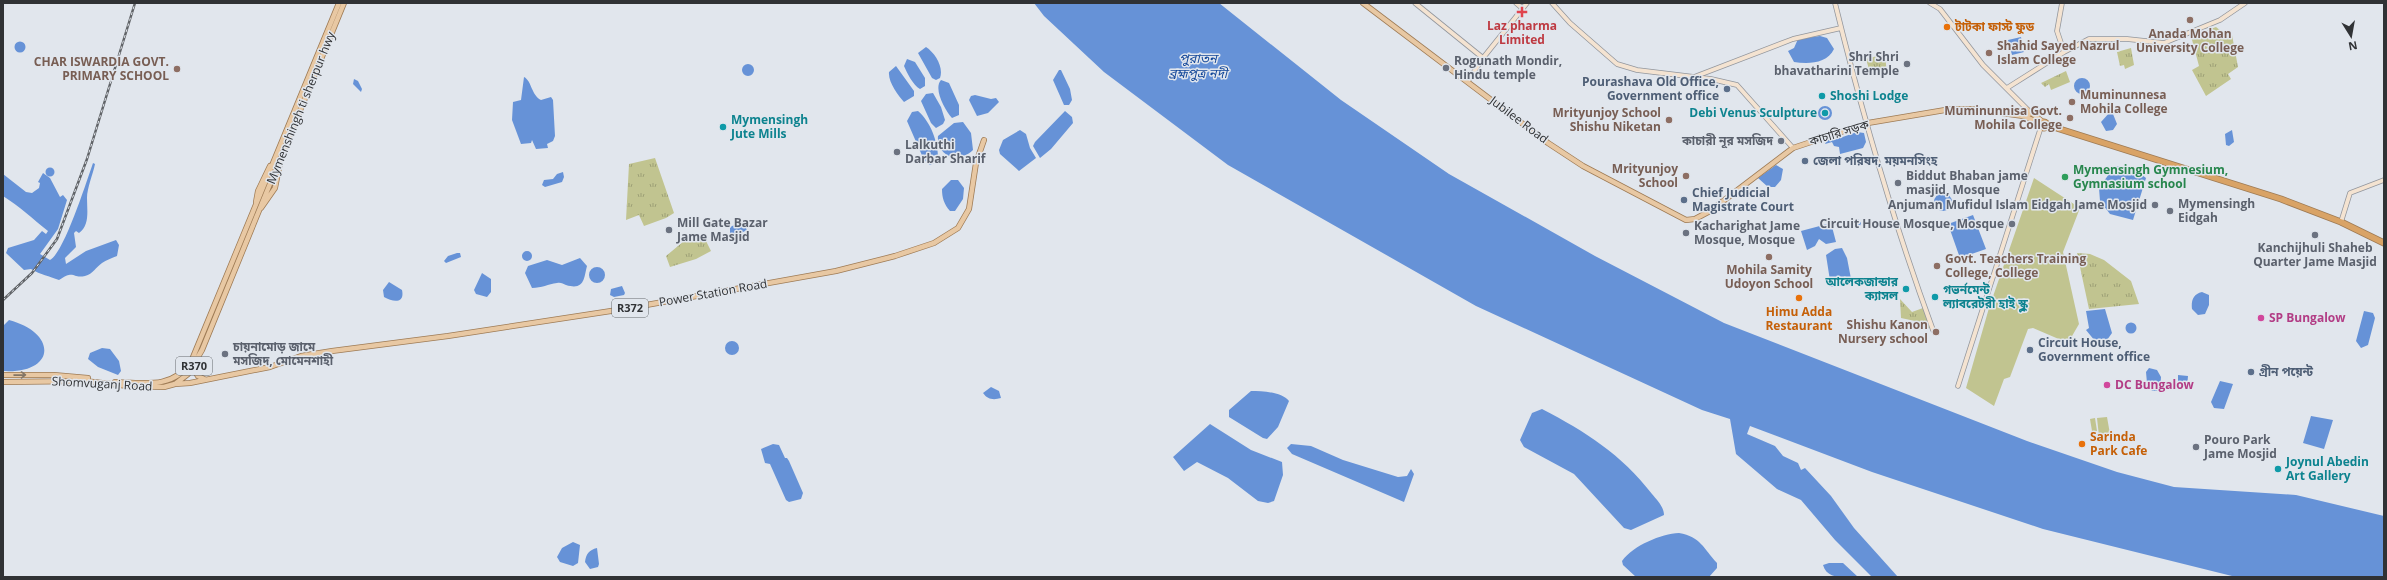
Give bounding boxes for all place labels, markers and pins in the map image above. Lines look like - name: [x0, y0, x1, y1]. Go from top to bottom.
- marker: Laz pharma Limited: [1517, 7, 1527, 17]
- marker: Anada Mohan University College: [2185, 15, 2195, 25]
- place label: Laz pharma Limited: [1487, 17, 1557, 48]
- place label: টাটকা ফাস্ট ফুড: [1954, 18, 2034, 35]
- marker: টাটকা ফাস্ট ফুড: [1942, 22, 1952, 32]
- place label: Anada Mohan University College: [2136, 25, 2244, 56]
- place label: Shahid Sayed Nazrul Islam College: [1997, 37, 2119, 68]
- place label: Shri Shri bhavatharini Temple: [1774, 48, 1899, 79]
- marker: Shahid Sayed Nazrul Islam College: [1984, 48, 1994, 58]
- place label: Rogunath Mondir, Hindu temple: [1454, 52, 1562, 83]
- place label: CHAR ISWARDIA GOVT. PRIMARY SCHOOL: [34, 53, 169, 84]
- marker: Shri Shri bhavatharini Temple: [1902, 59, 1912, 69]
- marker: Rogunath Mondir, Hindu temple: [1441, 63, 1451, 73]
- marker: CHAR ISWARDIA GOVT. PRIMARY SCHOOL: [172, 64, 182, 74]
- place label: Pourashava Old Office, Government office: [1582, 73, 1719, 104]
- marker: Pourashava Old Office, Government office: [1722, 84, 1732, 94]
- place label: Muminunnesa Mohila College: [2080, 86, 2168, 117]
- place label: Shoshi Lodge: [1830, 87, 1908, 104]
- marker: Shoshi Lodge: [1817, 91, 1827, 101]
- marker: Muminunnesa Mohila College: [2067, 97, 2077, 107]
- place label: Muminunnisa Govt. Mohila College: [1944, 102, 2062, 133]
- place label: Mrityunjoy School Shishu Niketan: [1553, 104, 1661, 135]
- place label: Debi Venus Sculpture: [1689, 104, 1817, 121]
- marker: Debi Venus Sculpture: [1820, 108, 1830, 118]
- place label: Mymensingh Jute Mills: [730, 111, 808, 142]
- marker: Muminunnisa Govt. Mohila College: [2065, 113, 2075, 123]
- marker: Mrityunjoy School Shishu Niketan: [1664, 115, 1674, 125]
- marker: Mymensingh Jute Mills: [718, 122, 728, 132]
- place label: কাচারী নূর মসজিদ: [1681, 132, 1773, 149]
- place label: Lalkuthi Darbar Sharif: [905, 136, 987, 167]
- marker: কাচারী নূর মসজিদ: [1776, 136, 1786, 146]
- marker: Lalkuthi Darbar Sharif: [892, 147, 902, 157]
- place label: জেলা পরিষদ, ময়মনসিংহ: [1813, 152, 1938, 169]
- marker: জেলা পরিষদ, ময়মনসিংহ: [1800, 156, 1810, 166]
- place label: Mrityunjoy School: [1612, 160, 1678, 191]
- place label: Mymensingh Gymnesium, Gymnasium school: [2073, 161, 2228, 192]
- place label: Biddut Bhaban jame masjid, Mosque: [1906, 167, 2028, 198]
- marker: Mrityunjoy School: [1681, 171, 1691, 181]
- marker: Mymensingh Gymnesium, Gymnasium school: [2060, 172, 2070, 182]
- marker: Biddut Bhaban jame masjid, Mosque: [1893, 178, 1903, 188]
- place label: Chief Judicial Magistrate Court: [1692, 184, 1794, 215]
- marker: Chief Judicial Magistrate Court: [1679, 195, 1689, 205]
- place label: Mymensingh Eidgah: [2178, 195, 2255, 226]
- place label: Anjuman Mufidul Islam Eidgah Jame Mosjid: [1888, 196, 2147, 213]
- marker: Anjuman Mufidul Islam Eidgah Jame Mosjid: [2150, 200, 2160, 210]
- marker: Mymensingh Eidgah: [2165, 206, 2175, 216]
- place label: Mill Gate Bazar Jame Masjid: [676, 214, 768, 245]
- place label: Circuit House Mosque, Mosque: [1819, 215, 2004, 232]
- place label: Kacharighat Jame Mosque, Mosque: [1694, 217, 1800, 248]
- marker: Circuit House Mosque, Mosque: [2007, 219, 2017, 229]
- marker: Mill Gate Bazar Jame Masjid: [664, 225, 674, 235]
- marker: Kacharighat Jame Mosque, Mosque: [1681, 228, 1691, 238]
- marker: Kanchijhuli Shaheb Quarter Jame Masjid: [2310, 230, 2320, 240]
- place label: Kanchijhuli Shaheb Quarter Jame Masjid: [2253, 239, 2377, 270]
- place label: Govt. Teachers Training College, College: [1945, 250, 2086, 281]
- marker: Mohila Samity Udoyon School: [1764, 252, 1774, 262]
- place label: Mohila Samity Udoyon School: [1725, 261, 1813, 292]
- marker: Govt. Teachers Training College, College: [1932, 261, 1942, 271]
- place label: আলেকজান্ডার ক্যাসল: [1825, 273, 1899, 304]
- place label: গভর্নমেন্ট ল্যাবরেটরী হাই স্কুল: [1942, 281, 2028, 313]
- marker: আলেকজান্ডার ক্যাসল: [1901, 284, 1911, 294]
- marker: গভর্নমেন্ট ল্যাবরেটরী হাই স্কুল: [1930, 292, 1940, 302]
- marker: Himu Adda Restaurant: [1794, 293, 1804, 303]
- place label: Himu Adda Restaurant: [1765, 303, 1833, 334]
- place label: SP Bungalow: [2269, 309, 2346, 326]
- marker: SP Bungalow: [2256, 313, 2266, 323]
- place label: Shishu Kanon Nursery school: [1838, 316, 1928, 347]
- marker: Shishu Kanon Nursery school: [1931, 327, 1941, 337]
- place label: Circuit House, Government office: [2038, 334, 2150, 365]
- place label: চায়নামোড় জামে মসজিদ, মোমেনশাহী: [232, 338, 334, 369]
- marker: Circuit House, Government office: [2025, 345, 2035, 355]
- marker: চায়নামোড় জামে মসজিদ, মোমেনশাহী: [220, 349, 230, 359]
- place label: গ্রীন পয়েন্ট: [2259, 363, 2314, 380]
- marker: গ্রীন পয়েন্ট: [2246, 367, 2256, 377]
- place label: DC Bungalow: [2115, 376, 2195, 393]
- marker: DC Bungalow: [2102, 380, 2112, 390]
- place label: Sarinda Park Cafe: [2090, 428, 2147, 459]
- place label: Pouro Park Jame Mosjid: [2203, 431, 2277, 462]
- marker: Sarinda Park Cafe: [2077, 439, 2087, 449]
- marker: Pouro Park Jame Mosjid: [2191, 442, 2201, 452]
- place label: Joynul Abedin Art Gallery: [2285, 453, 2369, 484]
- marker: Joynul Abedin Art Gallery: [2273, 464, 2283, 474]

